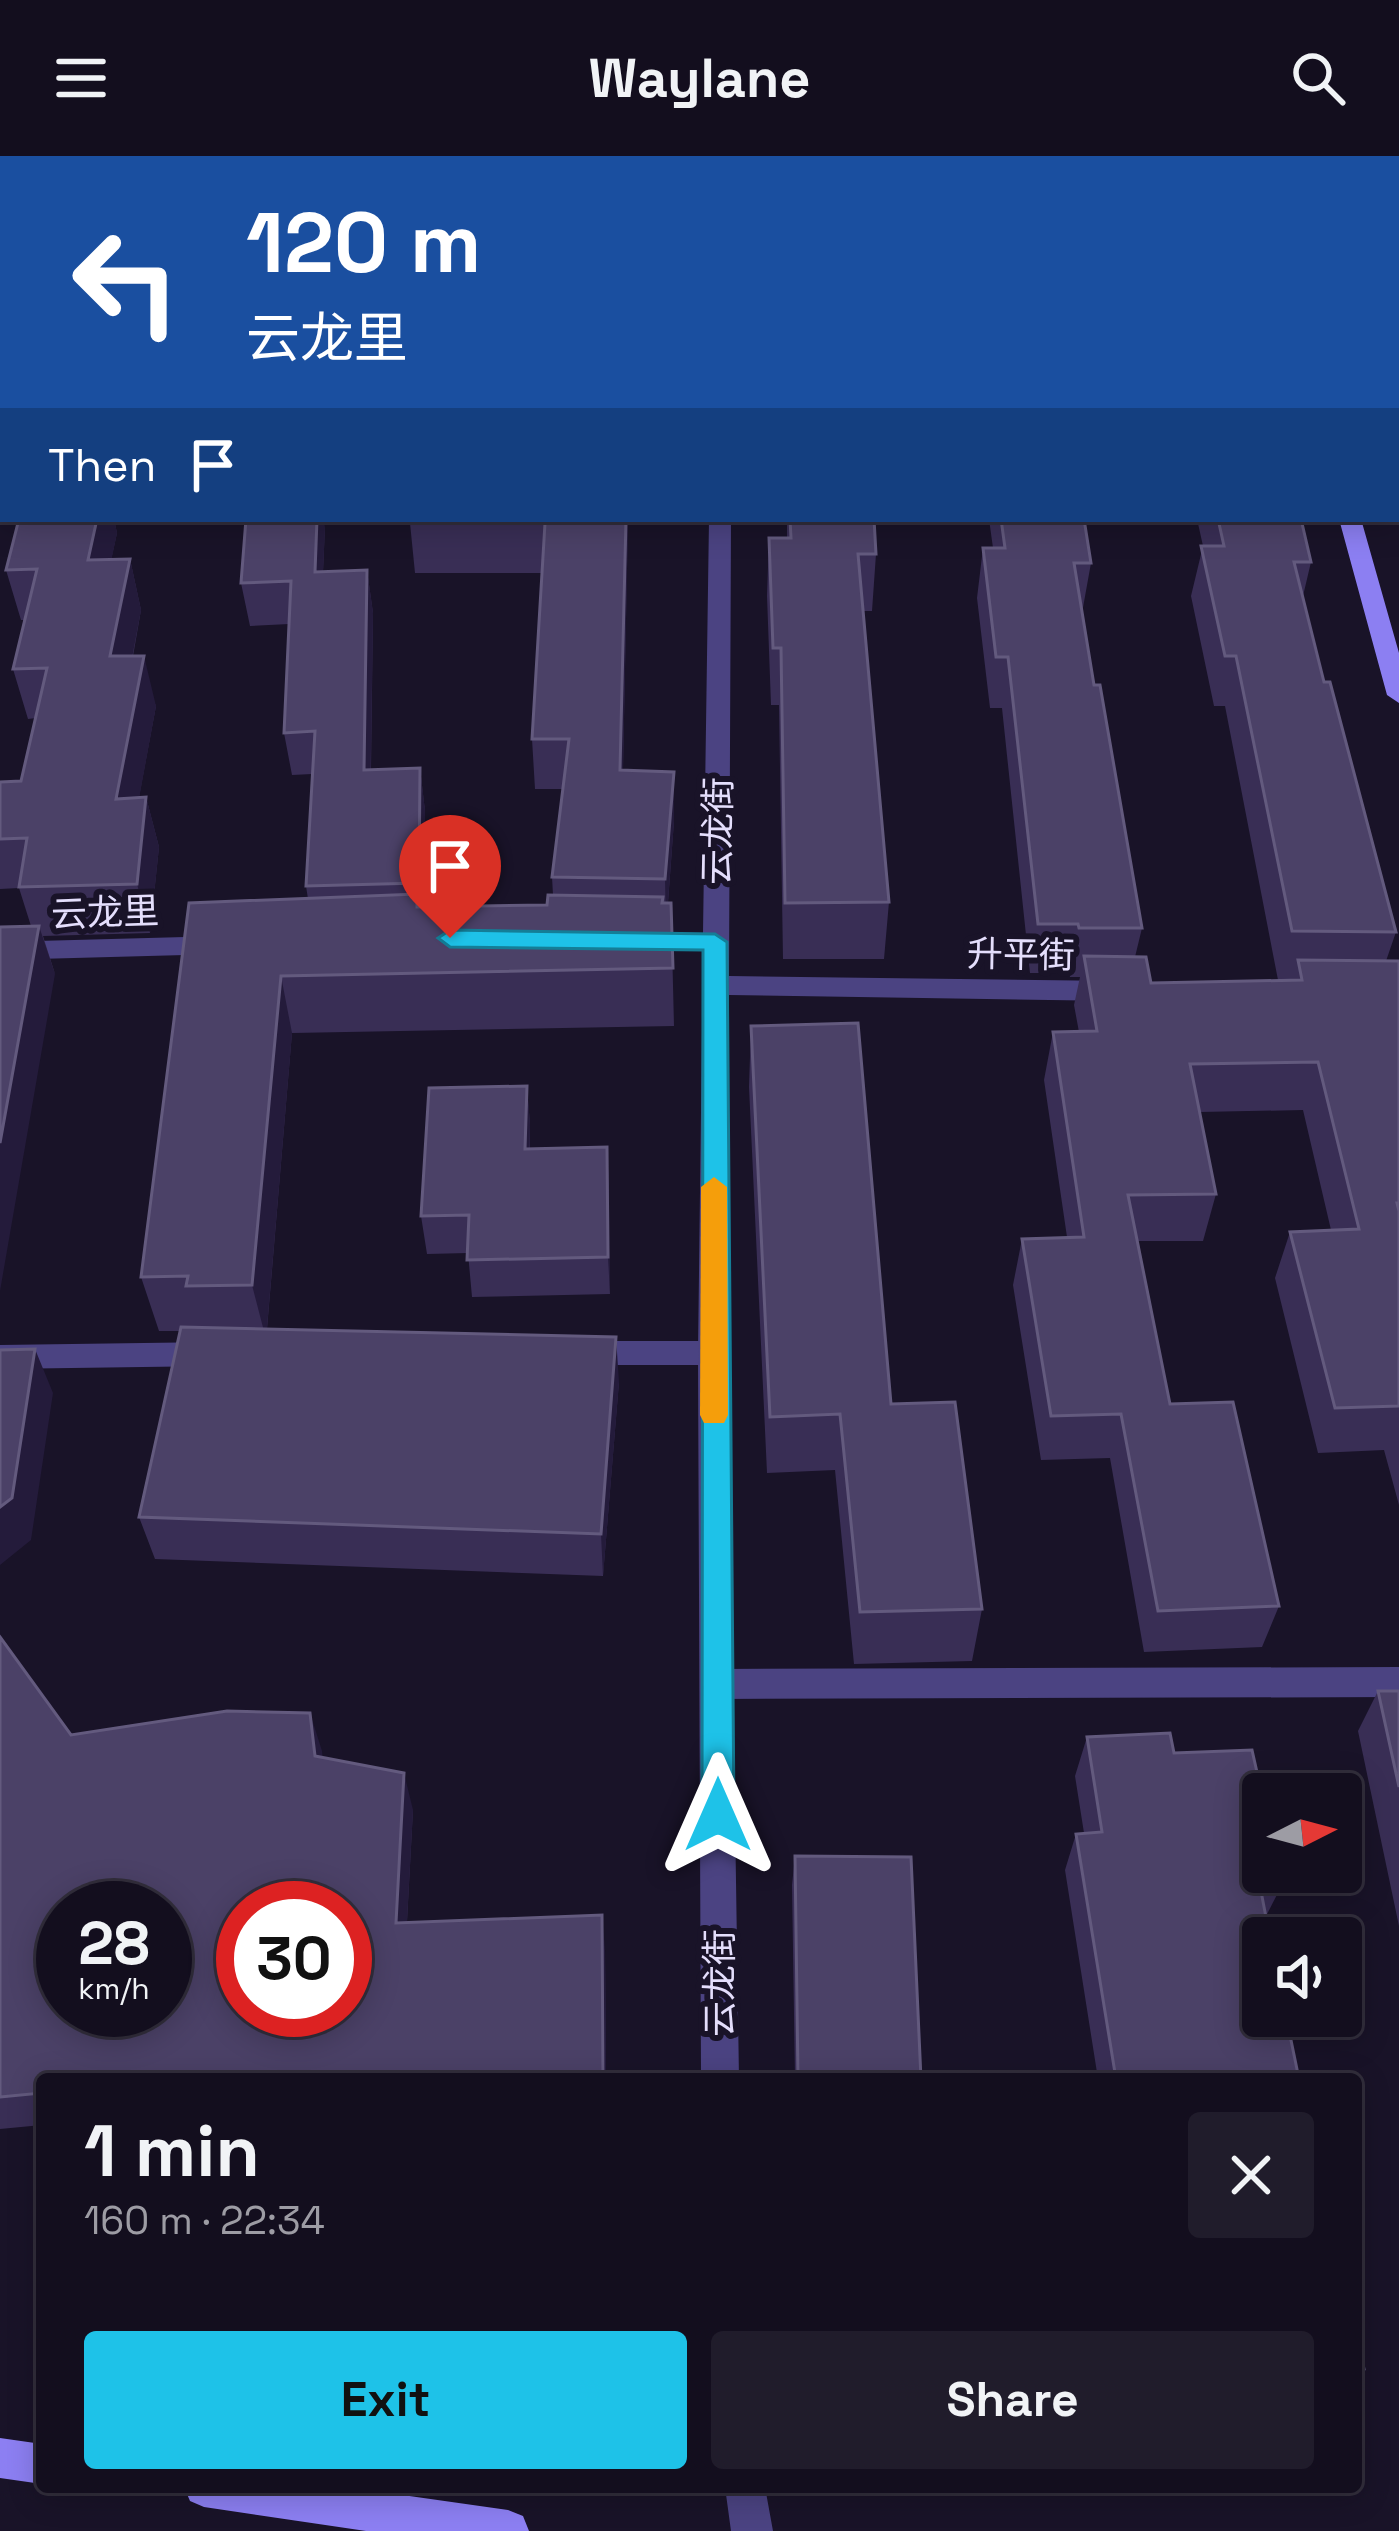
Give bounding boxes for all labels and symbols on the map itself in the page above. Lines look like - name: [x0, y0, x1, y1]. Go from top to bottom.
- street label: 云龙街: [694, 777, 742, 885]
- pin: [399, 815, 501, 938]
- street label: 云龙里: [50, 888, 160, 938]
- street label: 升平街: [967, 931, 1075, 979]
- position arrow: [655, 1752, 781, 1878]
- north arrow: [1242, 1773, 1362, 1893]
- speed limit sign: 30: [216, 1881, 372, 2037]
- street label: 云龙街: [697, 1929, 743, 2037]

